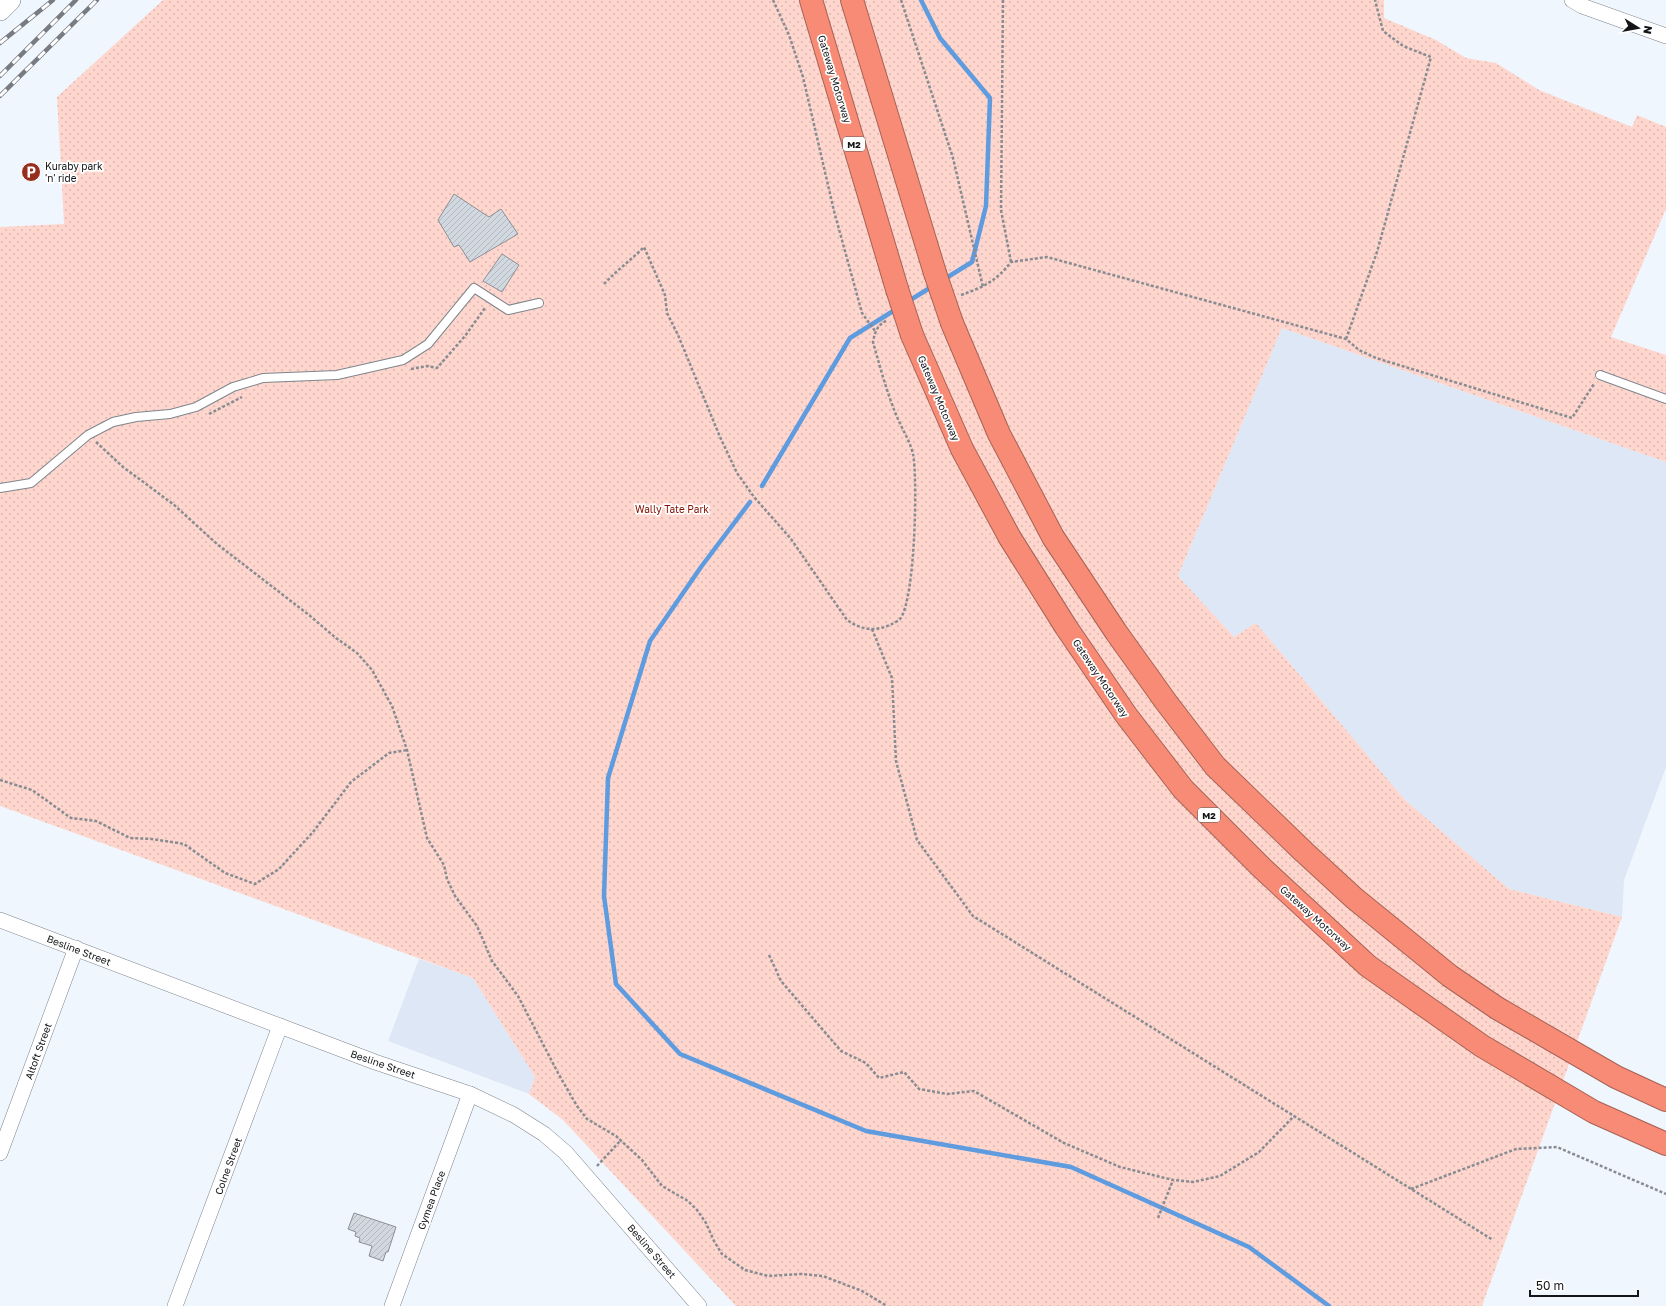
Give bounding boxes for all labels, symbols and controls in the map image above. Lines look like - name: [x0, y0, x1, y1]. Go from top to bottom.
- north arrow: [1618, 8, 1658, 48]
- text: N: [1641, 25, 1655, 35]
- street label: Gateway Motorway: [816, 34, 854, 125]
- road number: M2: [843, 137, 865, 151]
- place label: Kuraby park 'n' ride: [45, 160, 103, 184]
- parking icon: Kuraby park 'n' ride: [20, 161, 42, 183]
- street label: Gateway Motorway: [916, 354, 963, 443]
- park label: Wally Tate Park: [635, 503, 709, 515]
- street label: Gateway Motorway: [1070, 637, 1132, 720]
- road number: M2: [1198, 808, 1220, 822]
- street label: Gateway Motorway: [1278, 883, 1354, 953]
- street label: Besline Street: [45, 932, 113, 968]
- street label: Altoft Street: [22, 1021, 54, 1081]
- street label: Besline Street: [349, 1047, 417, 1081]
- street label: Colne Street: [212, 1136, 244, 1196]
- street label: Gymea Place: [415, 1169, 447, 1231]
- street label: Besline Street: [625, 1222, 679, 1280]
- scale bar: [1530, 1272, 1638, 1298]
- text: 50 m: [1536, 1278, 1564, 1293]

